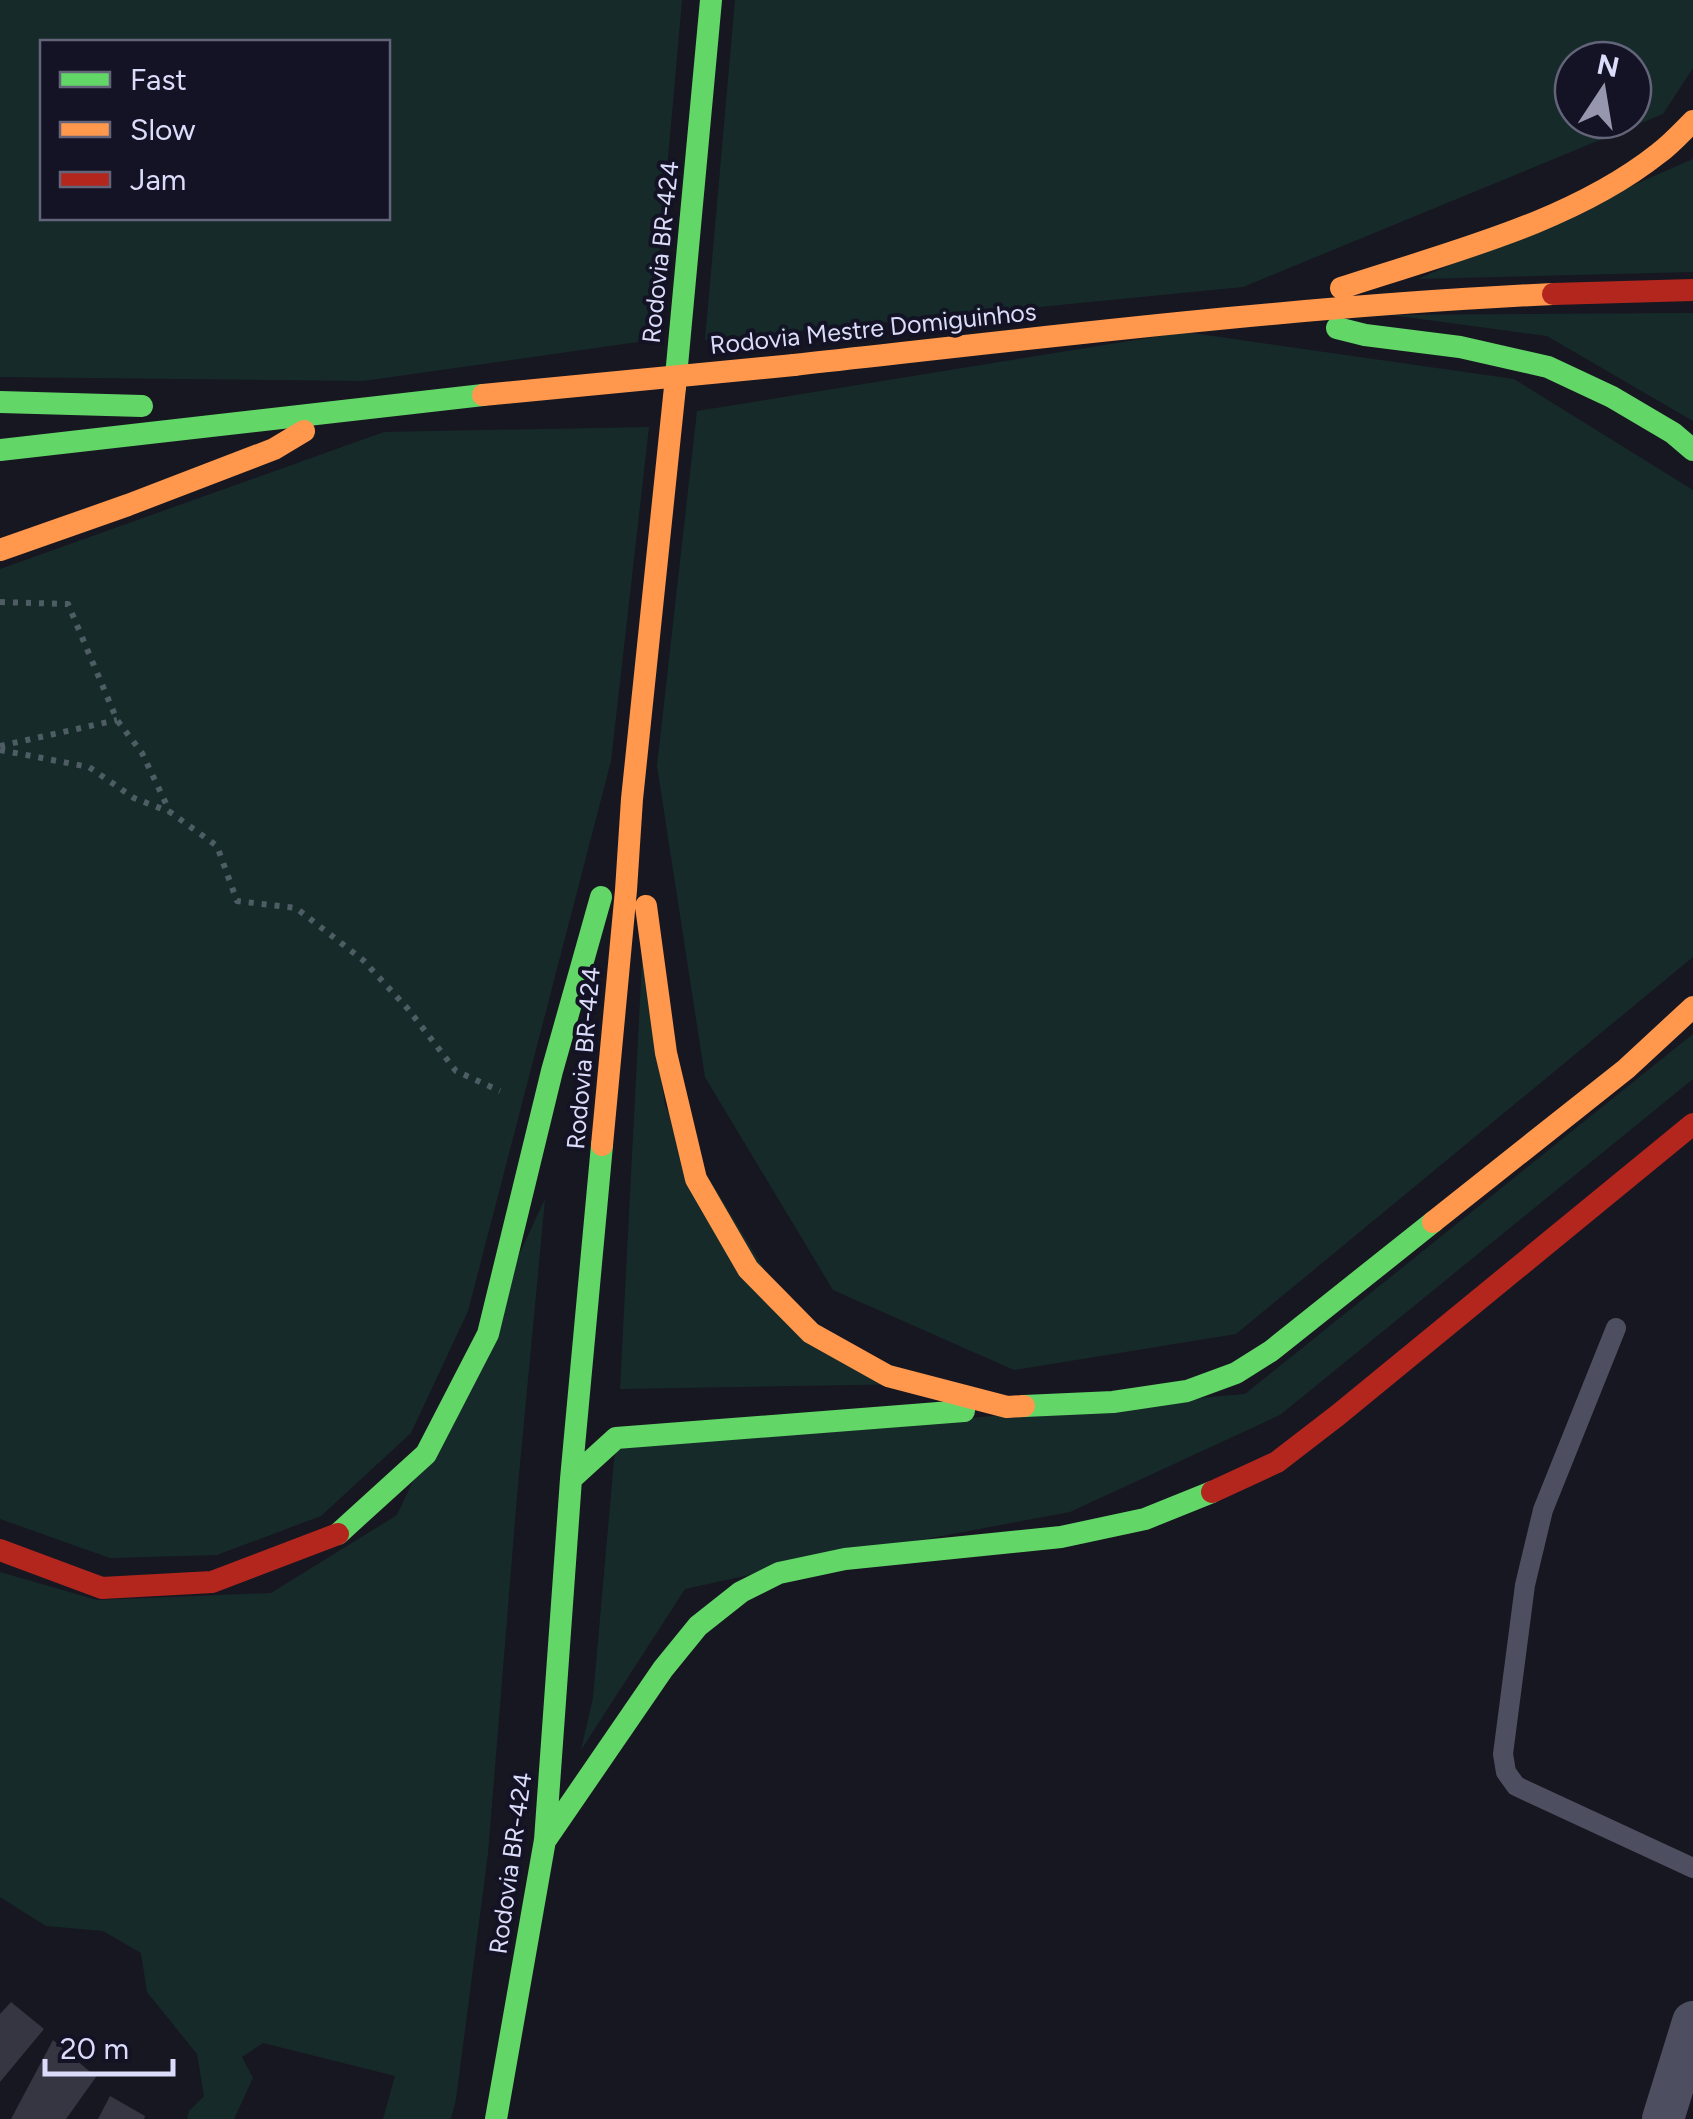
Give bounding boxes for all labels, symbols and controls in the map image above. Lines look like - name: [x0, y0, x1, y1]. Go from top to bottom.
- legend: [40, 40, 390, 220]
- north arrow: [1553, 40, 1653, 140]
- text: N: [1594, 47, 1622, 84]
- text: Fast: [130, 61, 187, 98]
- text: Slow: [130, 111, 196, 148]
- street label: Rodovia BR-424: [636, 159, 684, 345]
- text: Jam: [130, 161, 186, 198]
- street label: Rodovia Mestre Domiguinhos: [708, 296, 1038, 360]
- street label: Rodovia BR-424: [560, 966, 606, 1150]
- street label: Rodovia BR-424: [482, 1770, 538, 1956]
- scale bar: [45, 2014, 172, 2076]
- text: 20 m: [60, 2030, 129, 2067]

